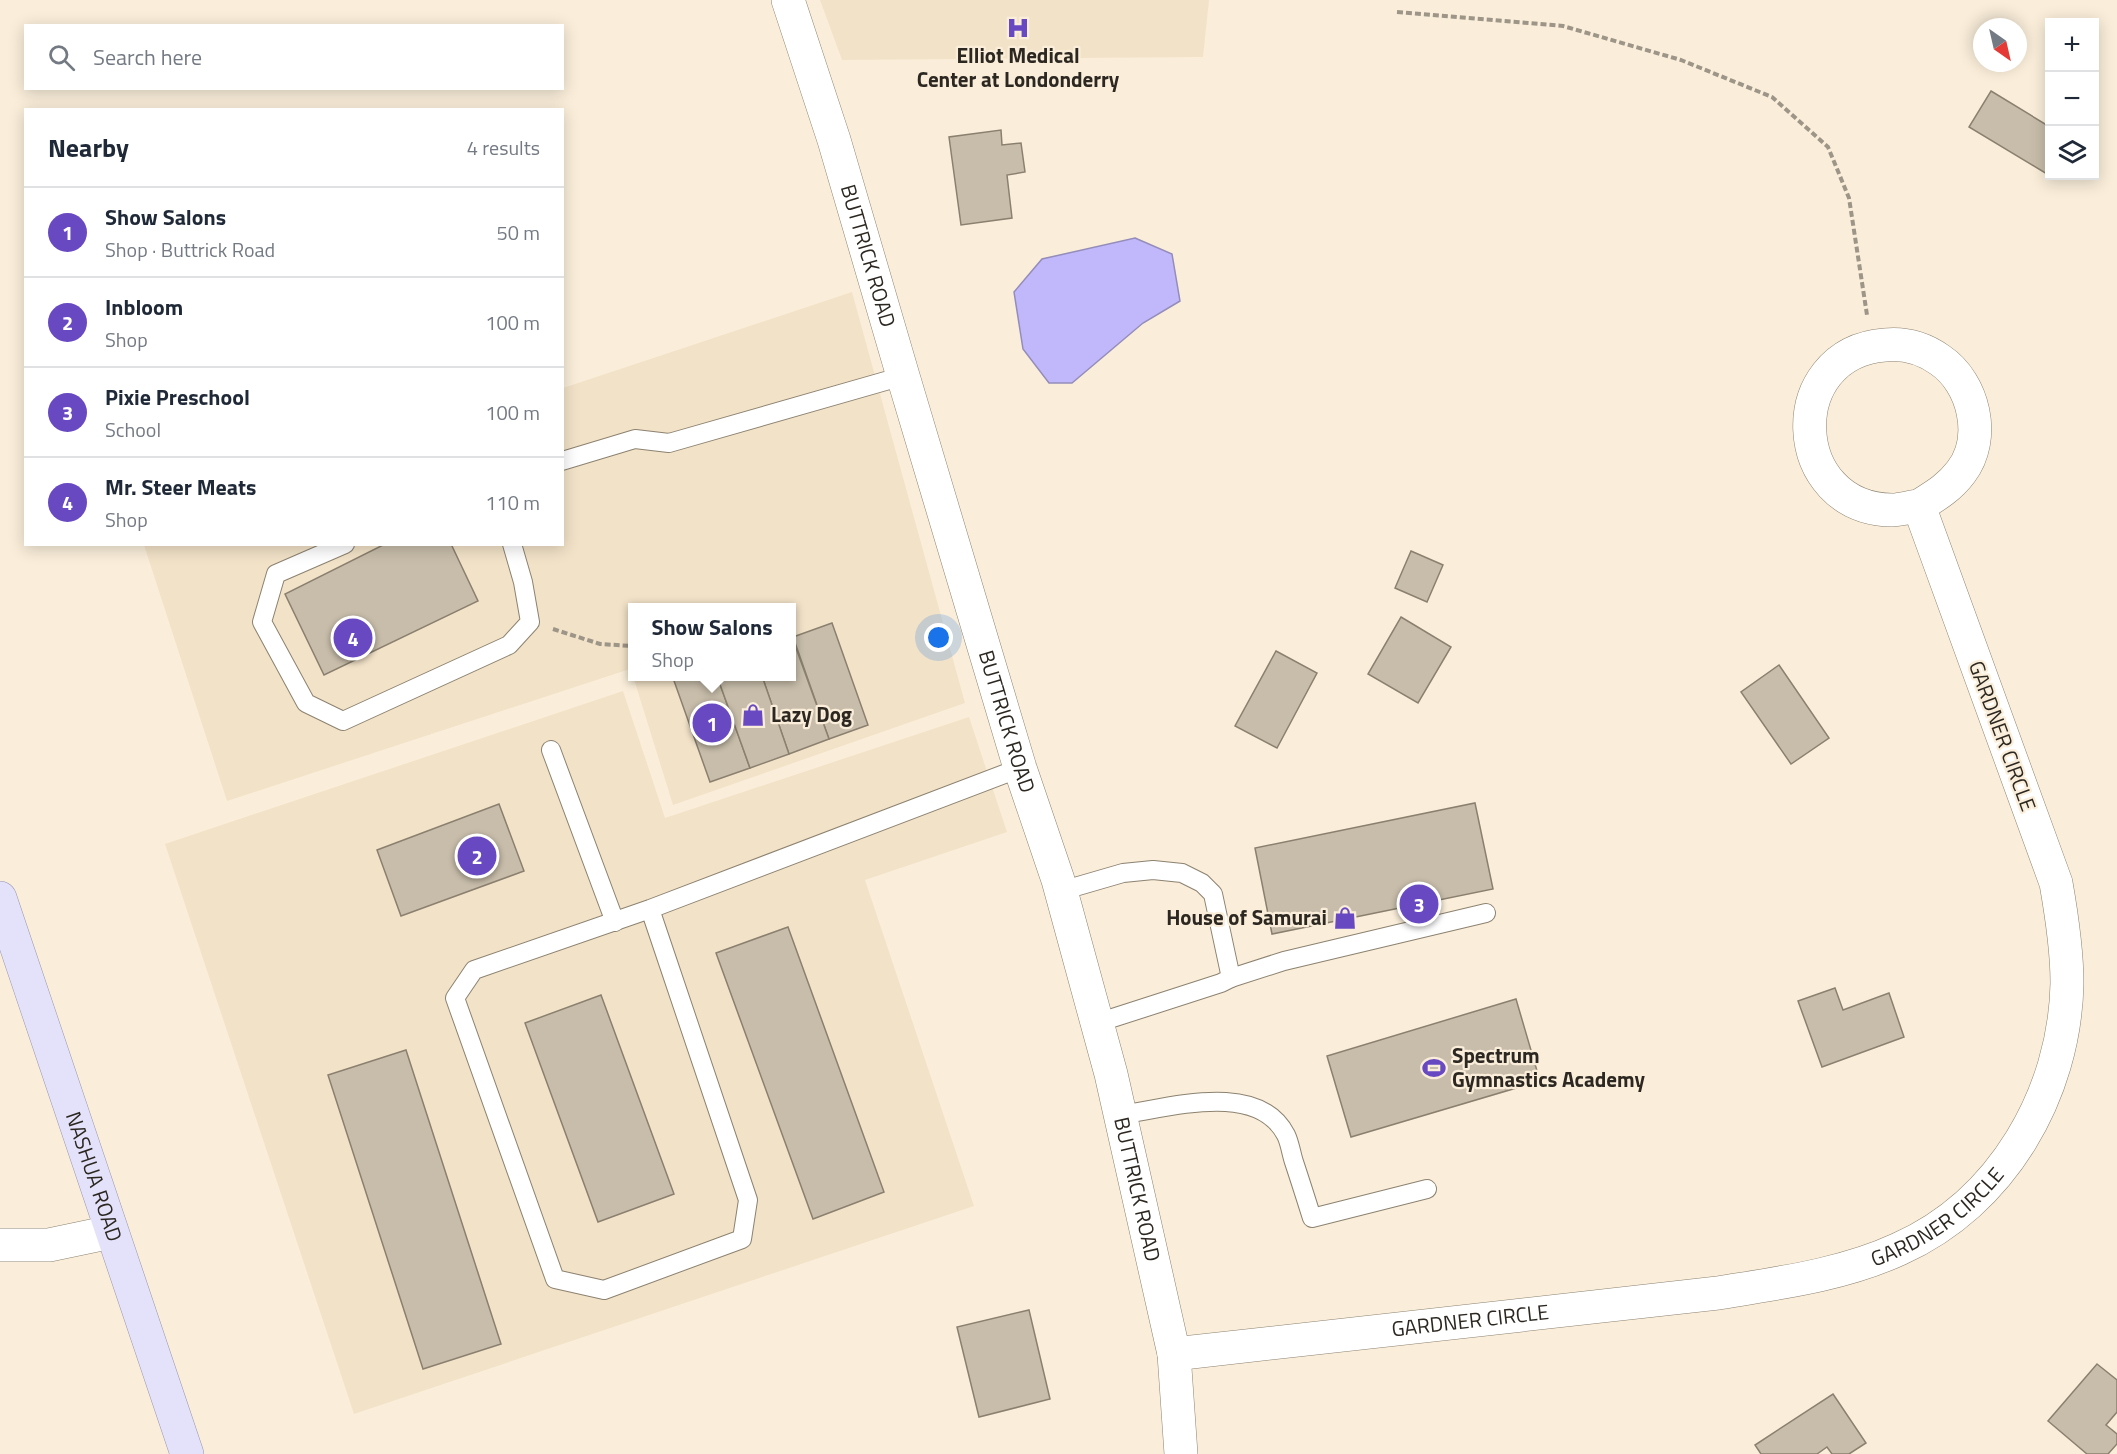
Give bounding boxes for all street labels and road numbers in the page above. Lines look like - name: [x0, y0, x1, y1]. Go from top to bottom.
- street label: BUTTRICK ROAD: [833, 180, 905, 331]
- street label: BUTTRICK ROAD: [971, 646, 1044, 797]
- street label: GARDNER CIRCLE: [1961, 656, 2045, 815]
- street label: NASHUA ROAD: [58, 1107, 131, 1246]
- street label: BUTTRICK ROAD: [1106, 1114, 1170, 1265]
- street label: GARDNER CIRCLE: [1866, 1160, 2011, 1274]
- street label: GARDNER CIRCLE: [1390, 1295, 1550, 1345]

